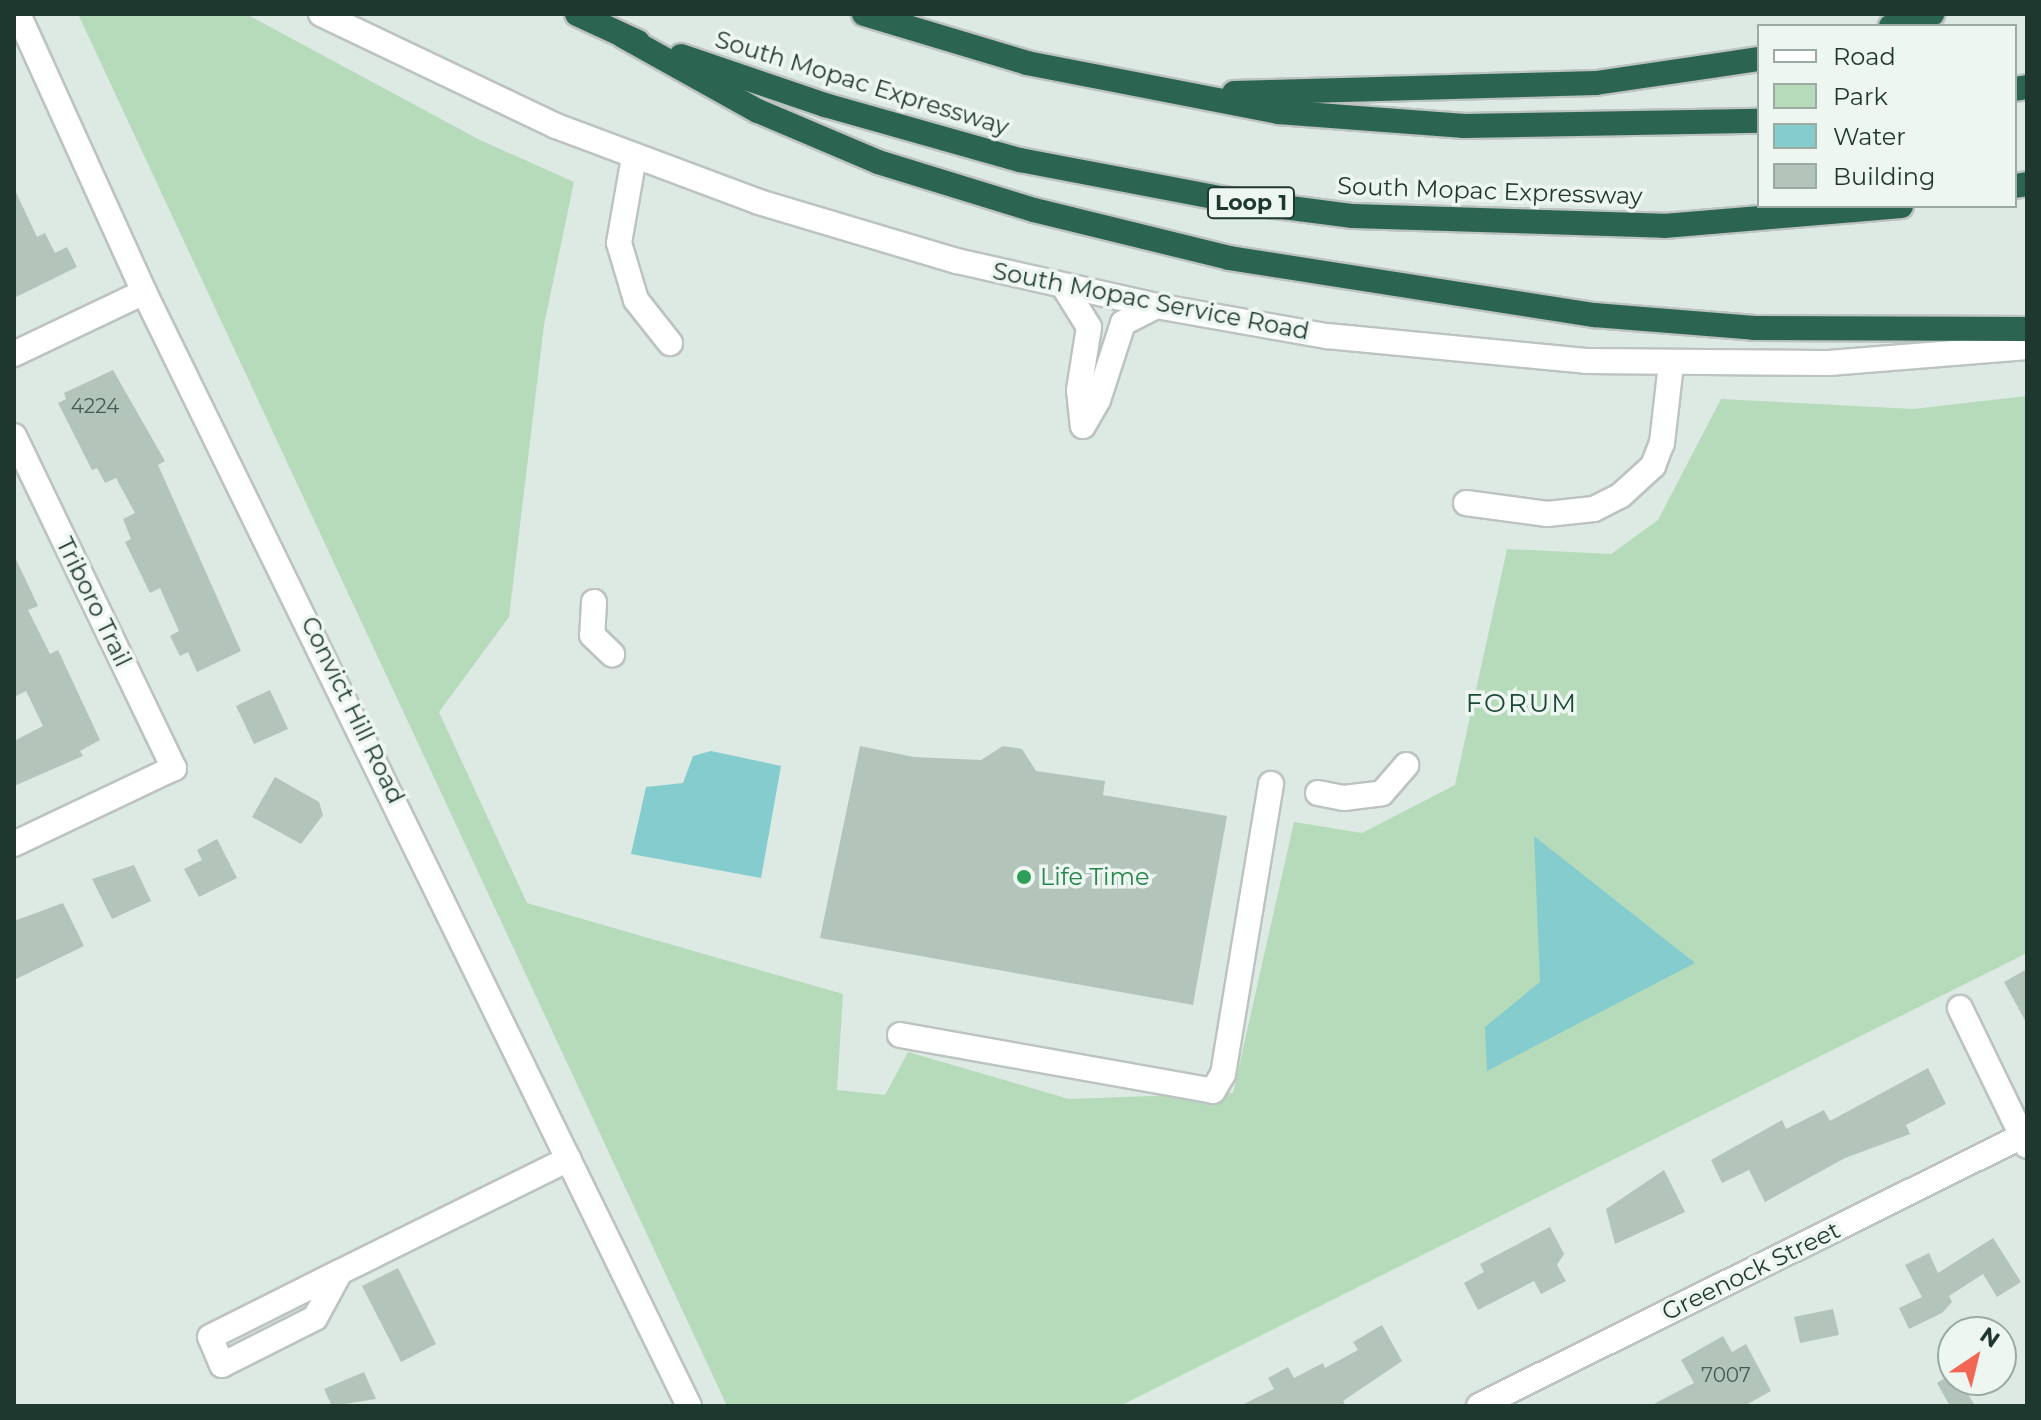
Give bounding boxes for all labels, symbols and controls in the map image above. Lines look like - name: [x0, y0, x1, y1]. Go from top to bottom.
- legend: [1757, 24, 2017, 208]
- street label: South Mopac Expressway: [712, 25, 1012, 141]
- text: Road: [1833, 42, 1896, 71]
- text: Park: [1833, 82, 1888, 111]
- text: Water: [1833, 122, 1906, 151]
- text: Building: [1833, 162, 1936, 191]
- street label: South Mopac Expressway: [1337, 171, 1643, 211]
- road number: Loop 1: [1205, 185, 1297, 221]
- street label: South Mopac Service Road: [990, 256, 1312, 346]
- house number: 4224: [71, 394, 119, 418]
- street label: Triboro Trail: [50, 533, 138, 671]
- street label: Convict Hill Road: [295, 612, 411, 808]
- district label: FORUM: [1466, 688, 1578, 720]
- place label: Life Time: [1040, 863, 1149, 891]
- marker: Life Time: [1015, 868, 1033, 886]
- street label: Greenock Street: [1657, 1215, 1845, 1327]
- north arrow: [1937, 1316, 2017, 1396]
- text: N: [1975, 1321, 2005, 1354]
- house number: 7007: [1701, 1363, 1751, 1387]

